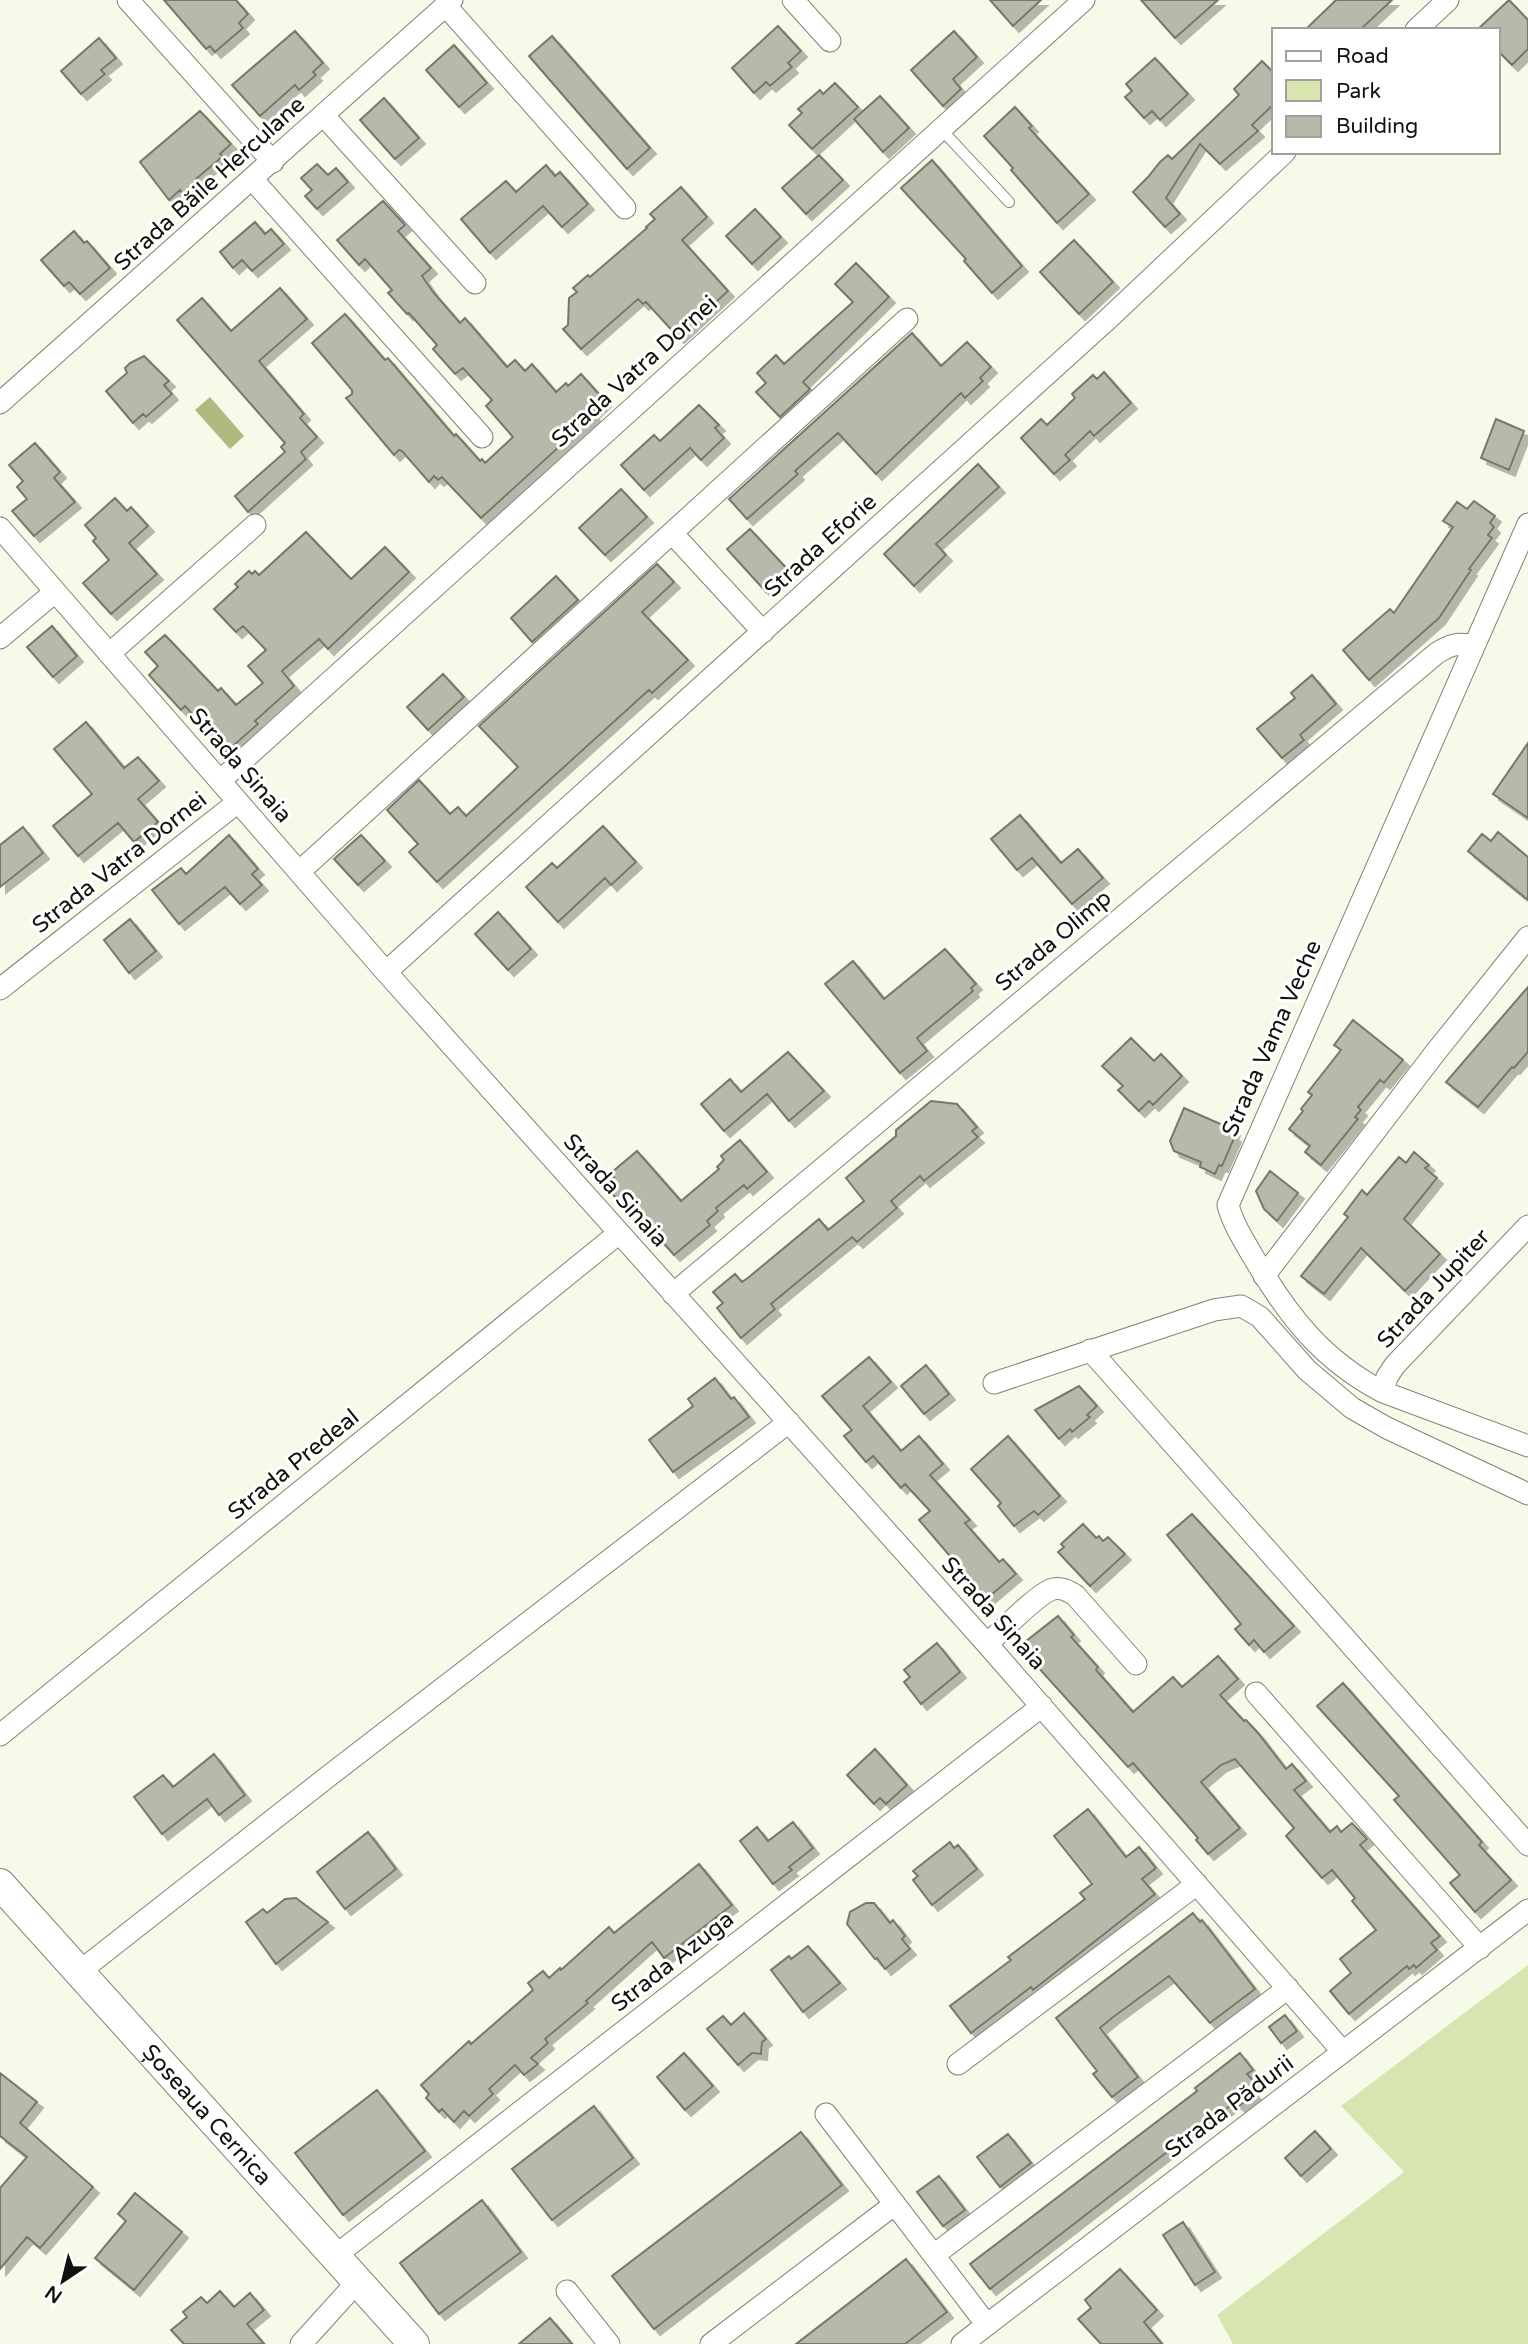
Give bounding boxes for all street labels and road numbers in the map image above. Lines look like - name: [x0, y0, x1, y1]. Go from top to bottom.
- street label: Strada Băile Herculane: [108, 91, 311, 277]
- street label: Strada Vatra Dornei: [546, 290, 723, 454]
- street label: Strada Eforie: [759, 488, 883, 604]
- street label: Strada Sinaia: [183, 703, 298, 829]
- street label: Strada Vatra Dornei: [27, 786, 212, 940]
- street label: Strada Olimp: [990, 884, 1117, 998]
- street label: Strada Vama Veche: [1216, 936, 1328, 1141]
- street label: Strada Sinaia: [557, 1128, 673, 1253]
- street label: Strada Jupiter: [1371, 1223, 1496, 1354]
- street label: Strada Predeal: [222, 1403, 365, 1526]
- street label: Strada Sinaia: [935, 1551, 1051, 1676]
- street label: Strada Azuga: [606, 1905, 739, 2018]
- street label: Șoseaua Cernica: [136, 2039, 277, 2192]
- street label: Strada Pădurii: [1160, 2049, 1300, 2164]

